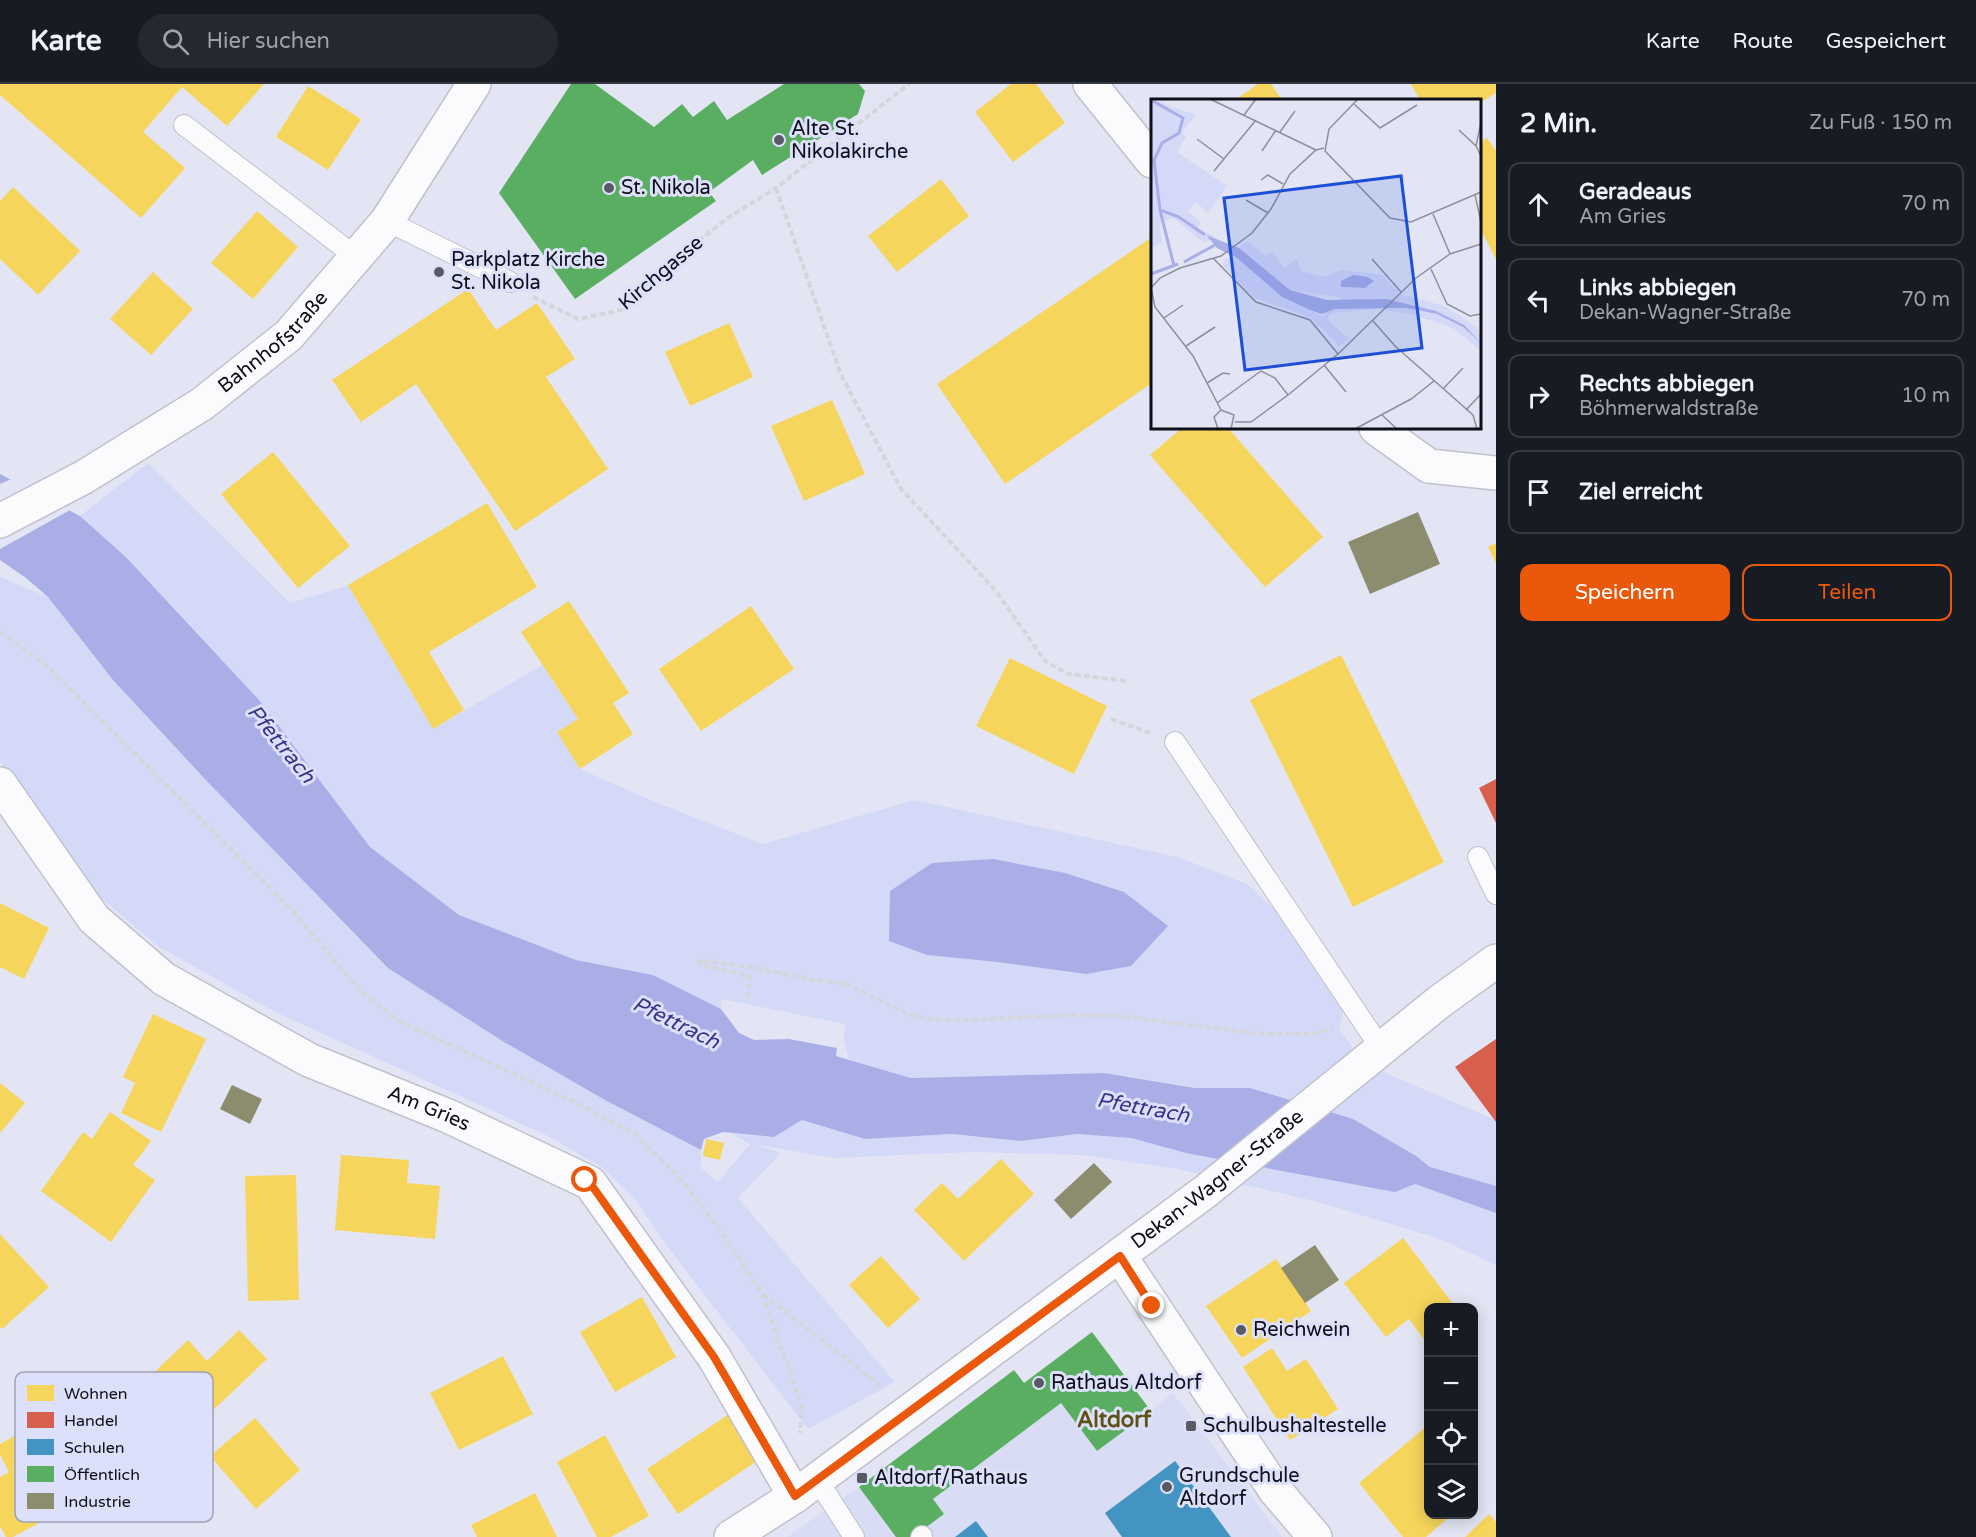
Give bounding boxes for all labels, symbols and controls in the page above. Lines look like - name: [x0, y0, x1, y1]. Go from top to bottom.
- search box: [138, 14, 558, 68]
- text: Karte: [30, 24, 102, 58]
- icon: search: [159, 25, 192, 58]
- text: Hier suchen: [207, 28, 330, 54]
- text: Karte: [1646, 29, 1700, 54]
- text: Route: [1733, 29, 1793, 54]
- text: Gespeichert: [1826, 29, 1946, 54]
- inset map: [1151, 99, 1481, 429]
- text: 2 Min.: [1520, 108, 1597, 139]
- text: Zu Fuß · 150 m: [1809, 111, 1952, 135]
- place label: Alte St. Nikolakirche: [791, 117, 908, 164]
- marker: Alte St. Nikolakirche: [772, 133, 786, 147]
- place label: St. Nikola: [621, 176, 711, 200]
- text: Geradeaus: [1579, 179, 1691, 205]
- marker: St. Nikola: [602, 181, 616, 195]
- icon: ahead: [1522, 188, 1555, 221]
- text: 70 m: [1901, 192, 1950, 216]
- text: Am Gries: [1579, 205, 1666, 229]
- street label: Kirchgasse: [614, 231, 708, 315]
- place label: Parkplatz Kirche St. Nikola: [451, 248, 605, 295]
- marker: Parkplatz Kirche St. Nikola: [432, 265, 446, 279]
- text: Links abbiegen: [1579, 275, 1737, 301]
- icon: left: [1522, 284, 1555, 317]
- street label: Bahnhofstraße: [213, 286, 333, 399]
- text: 70 m: [1901, 288, 1950, 312]
- text: Dekan-Wagner-Straße: [1579, 301, 1791, 325]
- text: Rechts abbiegen: [1579, 371, 1754, 397]
- icon: right: [1522, 380, 1555, 413]
- text: 10 m: [1901, 384, 1950, 408]
- text: Böhmerwaldstraße: [1579, 397, 1759, 421]
- icon: arrive: [1522, 476, 1555, 509]
- text: Ziel erreicht: [1579, 479, 1702, 505]
- button: Speichern: [1520, 564, 1730, 621]
- button: Teilen: [1742, 564, 1952, 621]
- water label: Pfettrach: [242, 700, 321, 789]
- water label: Pfettrach: [629, 991, 724, 1055]
- street label: Am Gries: [384, 1081, 474, 1137]
- water label: Pfettrach: [1095, 1088, 1192, 1129]
- street label: Dekan-Wagner-Straße: [1127, 1105, 1309, 1254]
- route start: [571, 1166, 597, 1192]
- route end: [1138, 1292, 1164, 1318]
- map controls: [1424, 1303, 1478, 1519]
- button: +: [1424, 1303, 1478, 1357]
- place label: Reichwein: [1253, 1318, 1350, 1342]
- marker: Reichwein: [1234, 1323, 1248, 1337]
- button: −: [1424, 1357, 1478, 1411]
- place label: Rathaus Altdorf: [1051, 1371, 1202, 1395]
- legend: [15, 1372, 213, 1522]
- marker: Rathaus Altdorf: [1032, 1376, 1046, 1390]
- text: Wohnen: [64, 1384, 127, 1404]
- district label: Altdorf: [1077, 1407, 1152, 1433]
- text: Handel: [64, 1411, 118, 1431]
- button: locate: [1424, 1411, 1478, 1465]
- place label: Schulbushaltestelle: [1203, 1414, 1386, 1438]
- marker: Schulbushaltestelle: [1184, 1419, 1198, 1433]
- text: Schulen: [64, 1438, 125, 1458]
- place label: Grundschule Altdorf: [1179, 1464, 1300, 1511]
- text: Öffentlich: [64, 1465, 140, 1485]
- button: layers: [1424, 1465, 1478, 1519]
- place label: Altdorf/Rathaus: [874, 1466, 1028, 1490]
- marker: Altdorf/Rathaus: [855, 1471, 869, 1485]
- marker: Grundschule Altdorf: [1160, 1480, 1174, 1494]
- text: Industrie: [64, 1492, 131, 1512]

